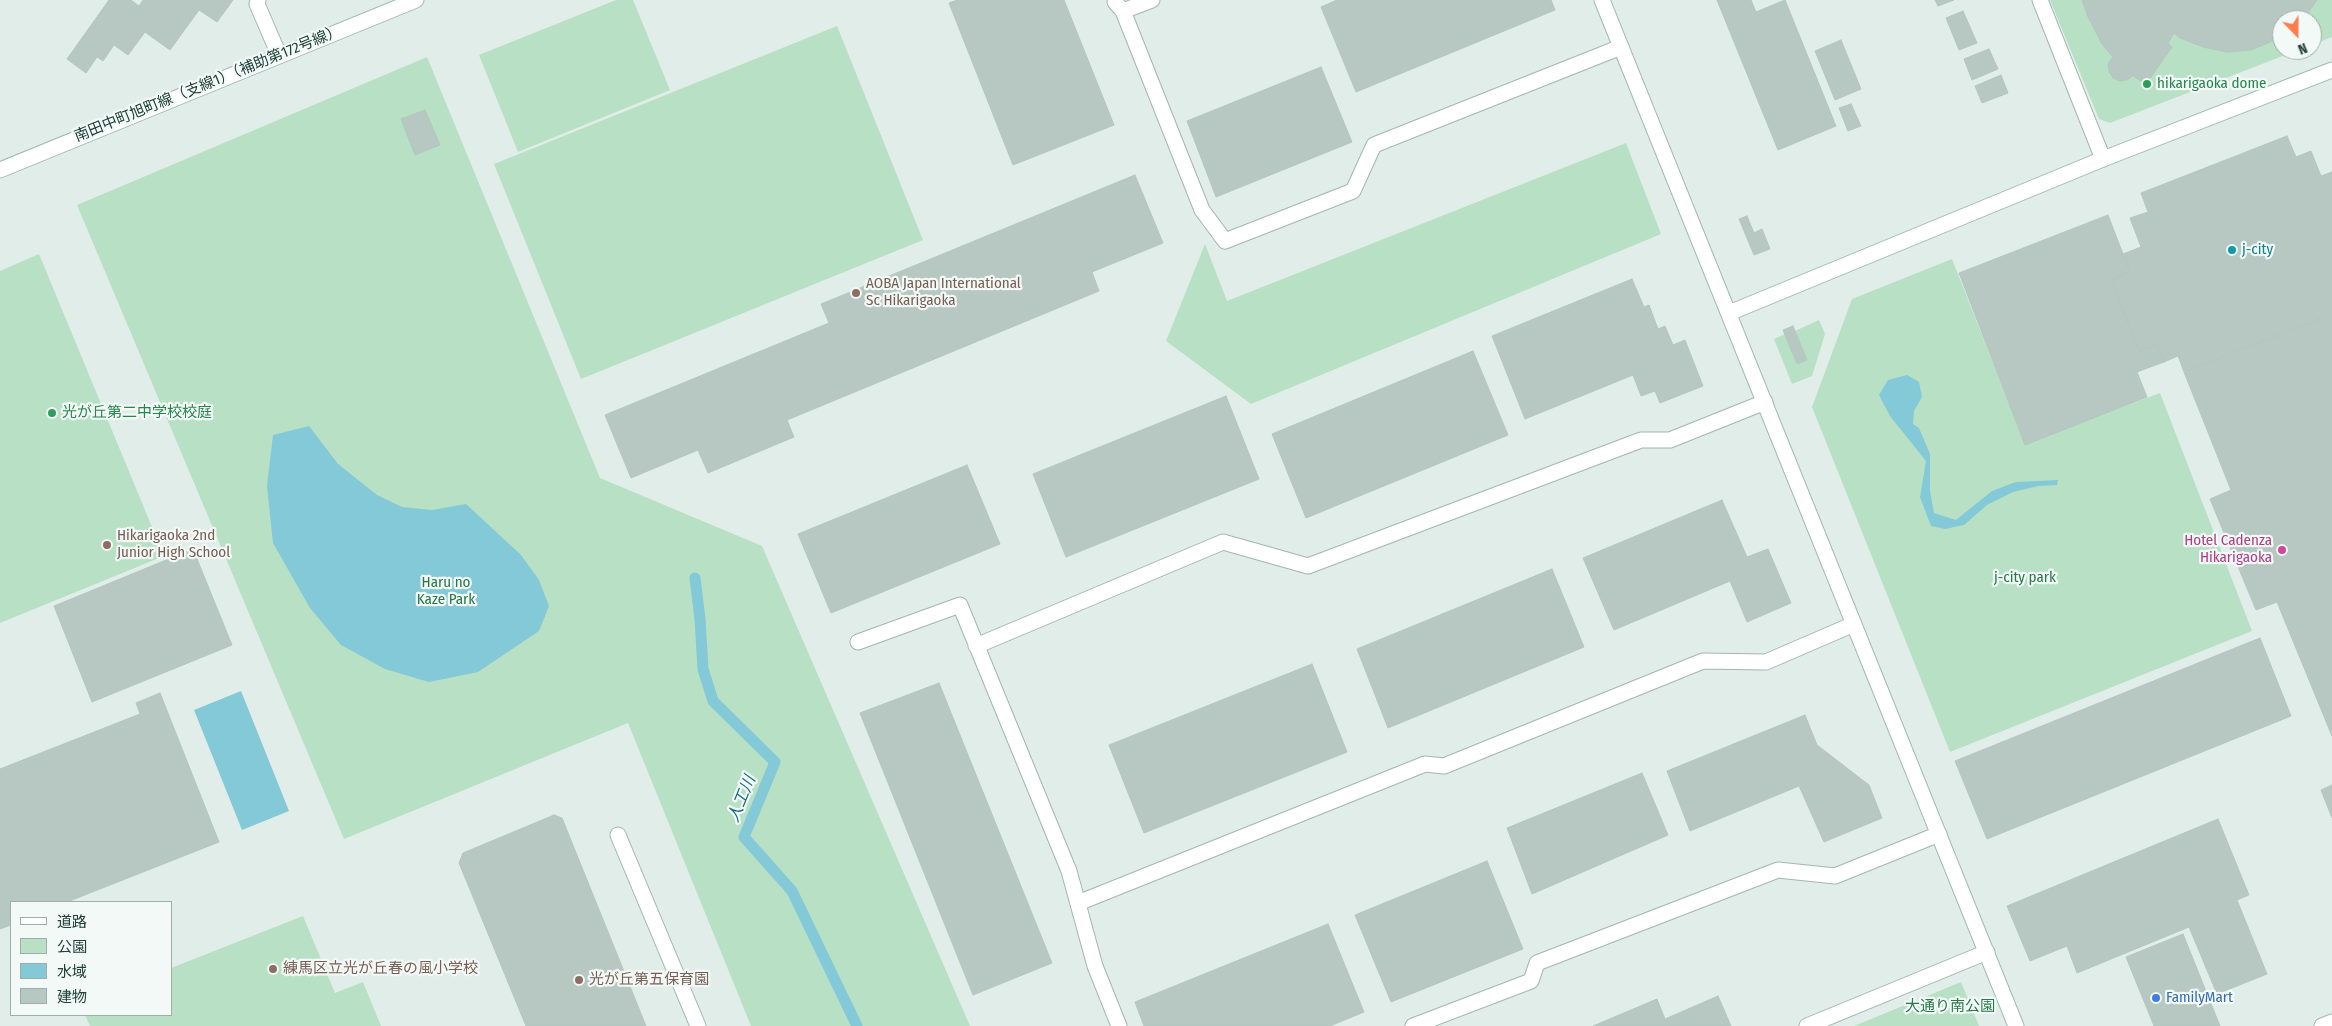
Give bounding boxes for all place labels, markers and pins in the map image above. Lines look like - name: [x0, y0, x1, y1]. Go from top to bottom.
- place label: hikarigaoka dome: [2157, 75, 2266, 93]
- marker: hikarigaoka dome: [2141, 78, 2153, 90]
- place label: j-city: [2242, 241, 2273, 259]
- marker: j-city: [2226, 244, 2238, 256]
- place label: AOBA Japan International Sc Hikarigaoka: [866, 275, 1021, 310]
- marker: AOBA Japan International Sc Hikarigaoka: [850, 287, 862, 299]
- place label: 光が丘第二中学校校庭: [62, 404, 212, 422]
- marker: 光が丘第二中学校校庭: [46, 407, 58, 419]
- place label: Hikarigaoka 2nd Junior High School: [117, 527, 230, 562]
- place label: Hotel Cadenza Hikarigaoka: [2184, 532, 2272, 567]
- marker: Hikarigaoka 2nd Junior High School: [101, 539, 113, 551]
- marker: Hotel Cadenza Hikarigaoka: [2276, 544, 2288, 556]
- place label: 練馬区立光が丘春の風小学校: [283, 960, 478, 978]
- marker: 練馬区立光が丘春の風小学校: [267, 963, 279, 975]
- place label: 光が丘第五保育園: [589, 971, 709, 989]
- marker: 光が丘第五保育園: [573, 974, 585, 986]
- place label: FamilyMart: [2166, 989, 2233, 1007]
- marker: FamilyMart: [2150, 992, 2162, 1004]

